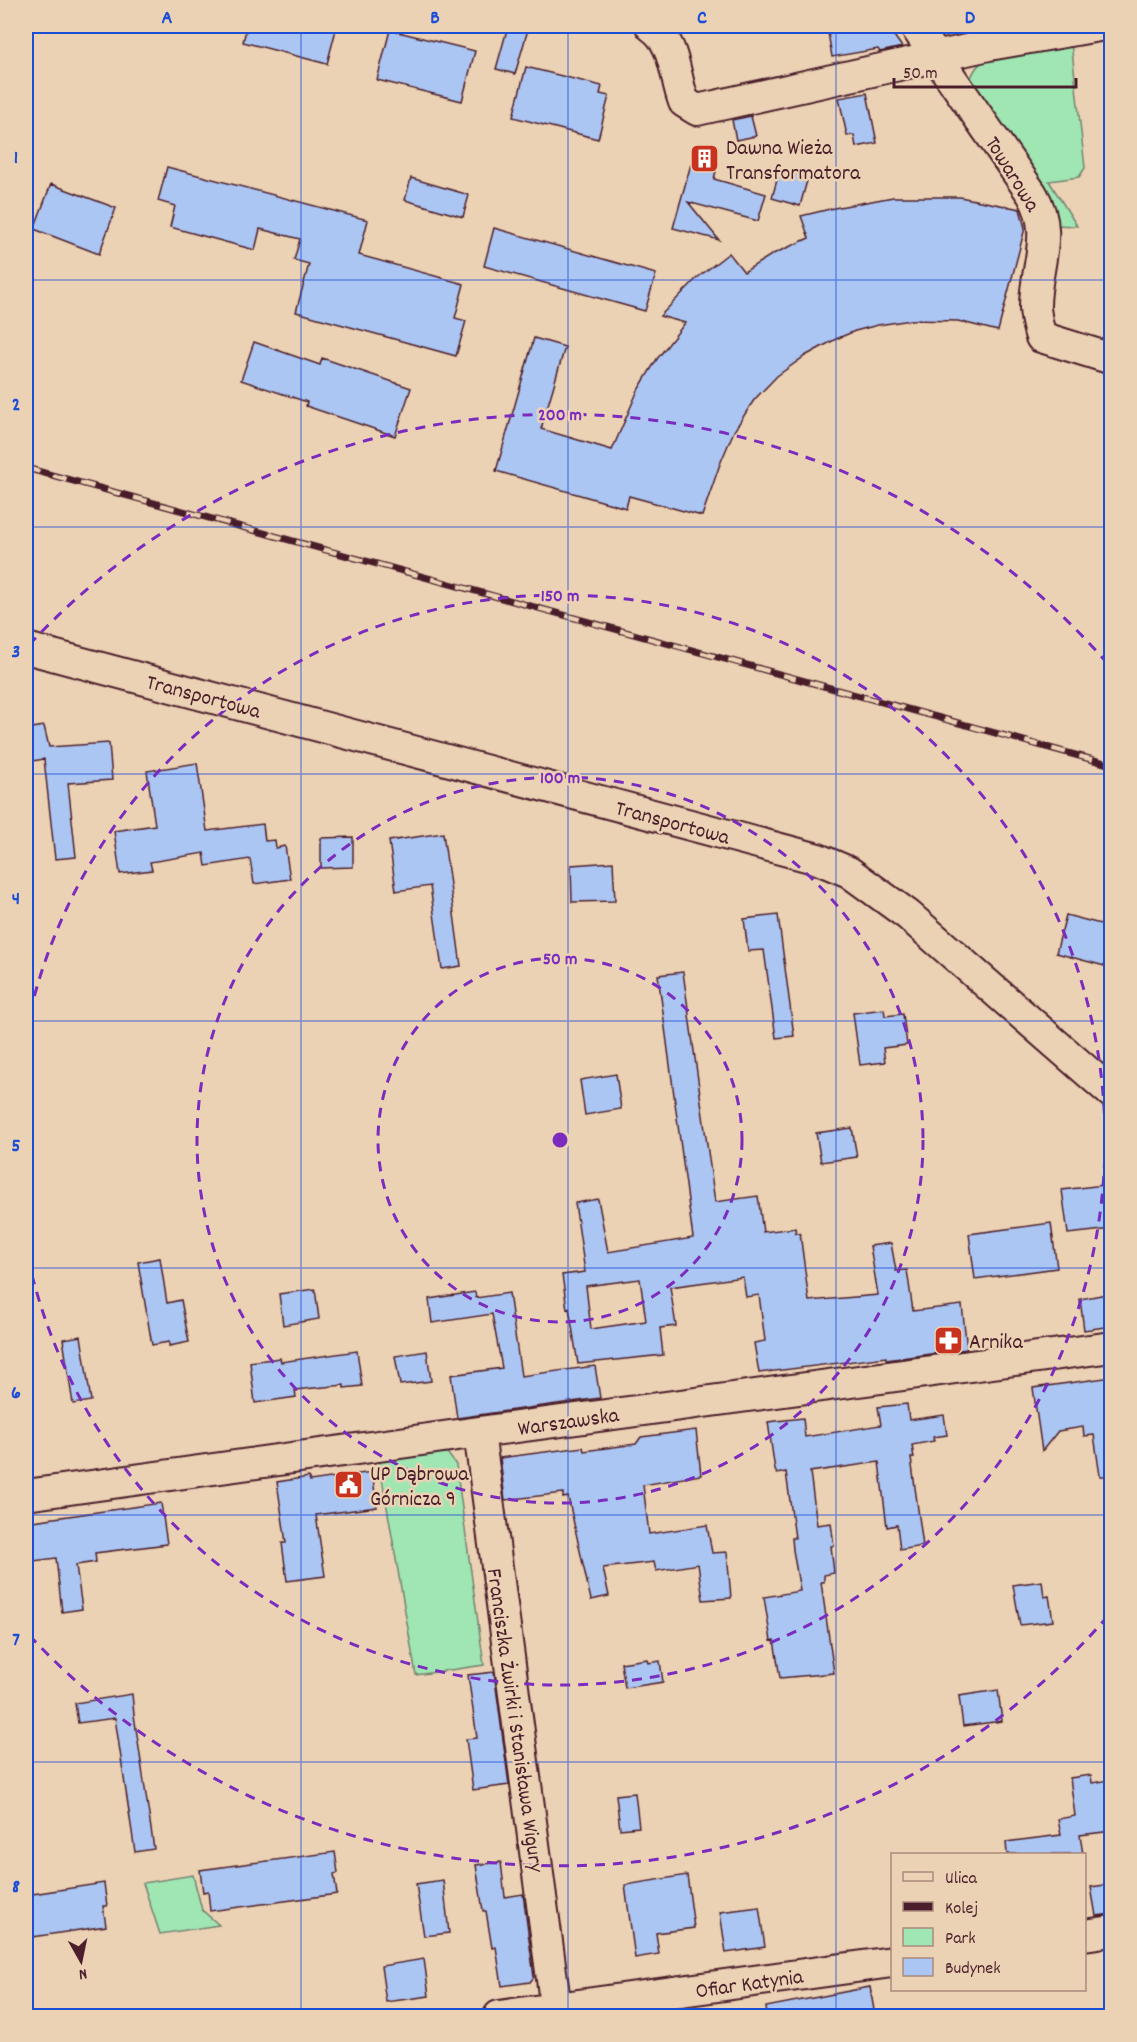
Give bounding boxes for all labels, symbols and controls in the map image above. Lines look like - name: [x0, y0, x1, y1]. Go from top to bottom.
- text: A: [162, 5, 173, 33]
- text: B: [430, 5, 440, 33]
- text: C: [697, 5, 707, 33]
- text: D: [965, 5, 976, 33]
- scale bar: [894, 51, 1076, 89]
- text: 50 m: [903, 62, 938, 87]
- street label: Towarowa: [976, 131, 1047, 219]
- place label: Dawna Wieża Transformatora: [726, 134, 861, 190]
- building icon: Dawna Wieża Transformatora: [689, 143, 721, 175]
- text: 1: [14, 145, 18, 173]
- text: 2: [12, 392, 20, 420]
- text: 200 m: [538, 404, 582, 429]
- text: 150 m: [541, 585, 579, 610]
- text: 3: [12, 639, 20, 667]
- street label: Transportowa: [142, 668, 264, 729]
- text: 100 m: [540, 767, 580, 792]
- street label: Transportowa: [611, 794, 733, 855]
- text: 4: [12, 886, 20, 914]
- text: 50 m: [543, 948, 577, 973]
- centre of rings: [550, 1130, 570, 1150]
- text: 5: [11, 1133, 21, 1161]
- pharmacy icon: Arnika: [932, 1324, 964, 1356]
- place label: Arnika: [969, 1328, 1023, 1359]
- text: 6: [11, 1380, 21, 1408]
- street label: Warszawska: [516, 1401, 622, 1446]
- place label: UP Dąbrowa Górnicza 9: [370, 1460, 469, 1516]
- public building icon: UP Dąbrowa Górnicza 9: [333, 1469, 365, 1501]
- street label: Franciszka Żwirki i Stanisława Wigury: [477, 1567, 550, 1875]
- text: 7: [12, 1627, 20, 1655]
- legend: [891, 1853, 1086, 1991]
- text: Ulica: [945, 1867, 977, 1892]
- text: 8: [12, 1874, 20, 1902]
- text: Kolej: [945, 1897, 978, 1922]
- text: Park: [945, 1927, 976, 1952]
- north arrow: [51, 1931, 111, 1991]
- text: Budynek: [945, 1957, 1001, 1982]
- text: N: [77, 1961, 89, 1985]
- street label: Ofiar Katynia: [694, 1962, 806, 2008]

